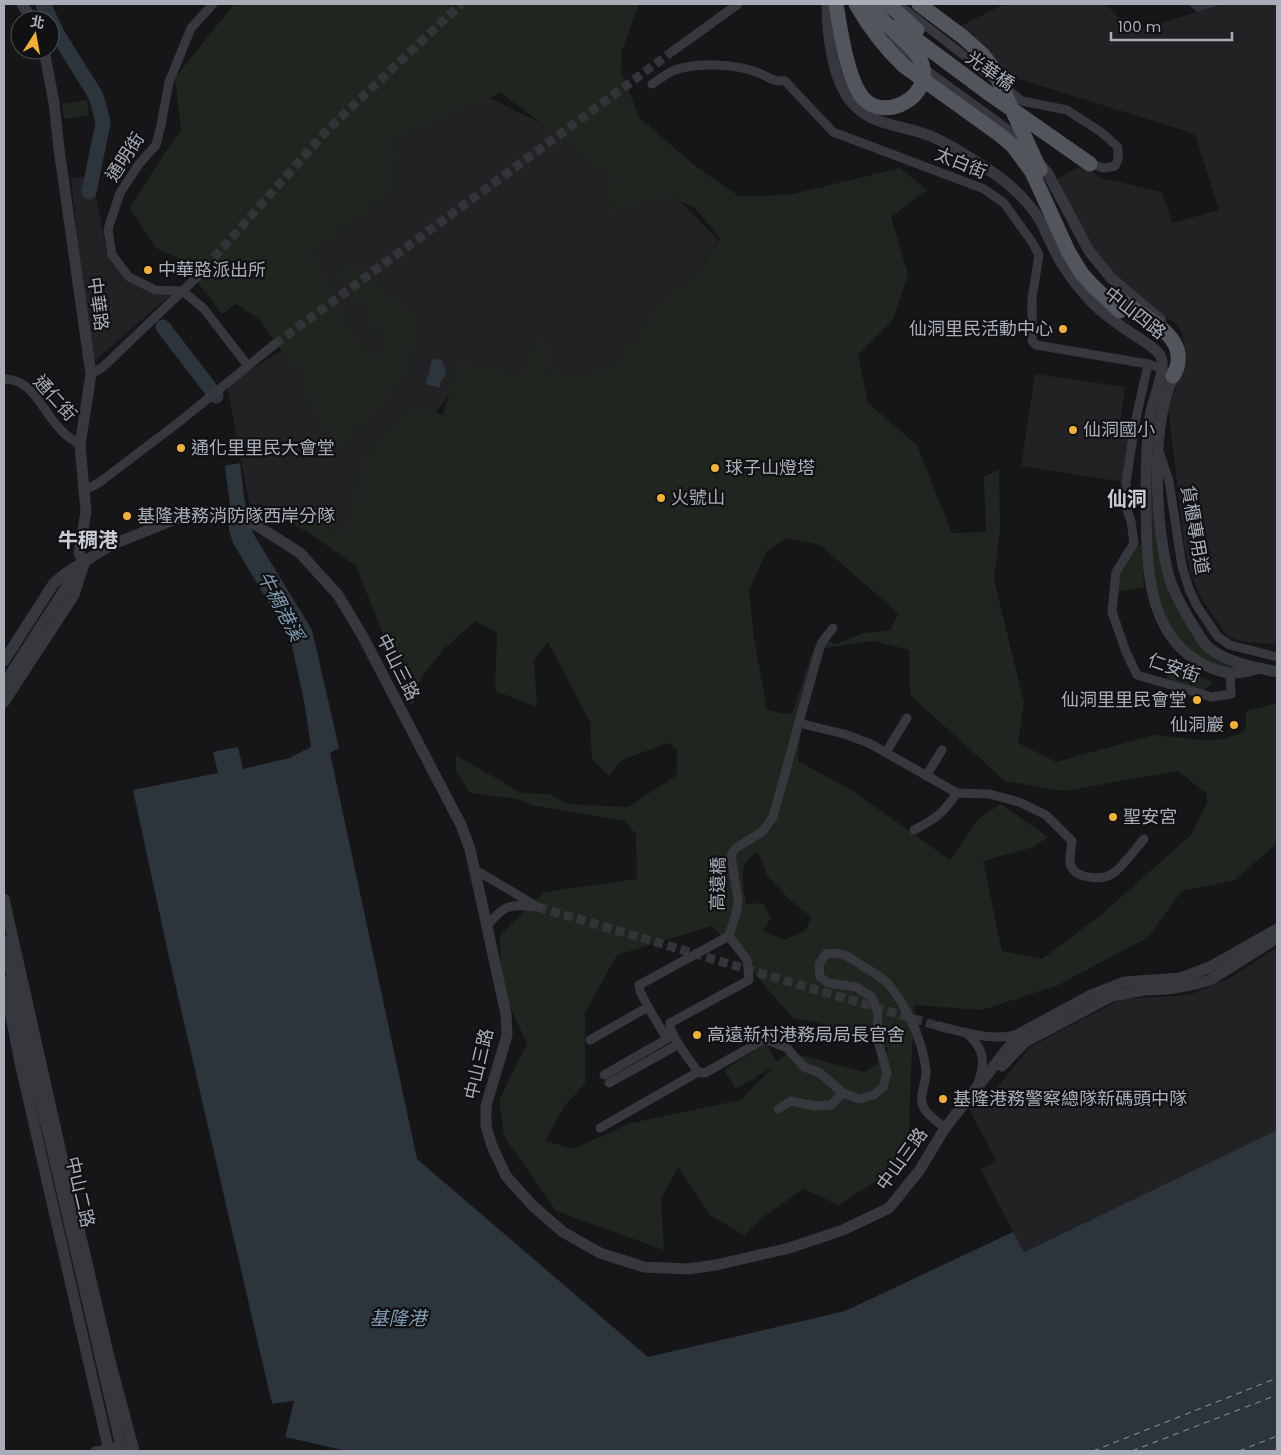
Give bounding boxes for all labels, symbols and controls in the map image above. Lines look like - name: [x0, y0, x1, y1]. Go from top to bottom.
- north arrow: [10, 10, 60, 60]
- scale bar: [1111, 10, 1232, 42]
- text: 北: [29, 11, 46, 33]
- text: 100 m: [1118, 16, 1161, 37]
- street label: 光華橋: [961, 45, 1020, 96]
- street label: 通明街: [99, 127, 150, 186]
- street label: 太白街: [931, 141, 991, 184]
- place label: 中華路派出所: [158, 257, 266, 282]
- marker: 中華路派出所: [142, 264, 154, 276]
- street label: 中華路: [82, 275, 115, 332]
- street label: 中山四路: [1099, 281, 1171, 345]
- place label: 仙洞里民活動中心: [909, 316, 1053, 341]
- marker: 仙洞里民活動中心: [1057, 323, 1069, 335]
- street label: 通仁街: [28, 369, 83, 426]
- place label: 仙洞國小: [1083, 417, 1155, 442]
- marker: 仙洞國小: [1067, 424, 1079, 436]
- place label: 通化里里民大會堂: [191, 435, 335, 460]
- marker: 通化里里民大會堂: [175, 442, 187, 454]
- place label: 球子山燈塔: [725, 455, 815, 480]
- marker: 球子山燈塔: [709, 462, 721, 474]
- street label: 貨櫃專用道: [1175, 483, 1216, 576]
- place label: 火號山: [671, 485, 725, 510]
- district label: 仙洞: [1107, 485, 1147, 513]
- marker: 火號山: [655, 492, 667, 504]
- place label: 基隆港務消防隊西岸分隊: [137, 503, 335, 528]
- marker: 基隆港務消防隊西岸分隊: [121, 510, 133, 522]
- district label: 牛稠港: [58, 526, 118, 554]
- water label: 牛稠港溪: [251, 566, 312, 649]
- street label: 中山三路: [371, 629, 426, 705]
- street label: 仁安街: [1145, 647, 1204, 688]
- place label: 仙洞里里民會堂: [1061, 687, 1187, 712]
- marker: 仙洞里里民會堂: [1191, 694, 1203, 706]
- place label: 仙洞巖: [1170, 712, 1224, 737]
- marker: 仙洞巖: [1228, 719, 1240, 731]
- place label: 聖安宮: [1123, 804, 1177, 829]
- marker: 聖安宮: [1107, 811, 1119, 823]
- street label: 高遠橋: [705, 857, 730, 911]
- place label: 高遠新村港務局局長官舍: [707, 1022, 905, 1047]
- street label: 中山三路: [458, 1026, 499, 1102]
- marker: 高遠新村港務局局長官舍: [691, 1029, 703, 1041]
- place label: 基隆港務警察總隊新碼頭中隊: [953, 1086, 1187, 1111]
- marker: 基隆港務警察總隊新碼頭中隊: [937, 1093, 949, 1105]
- street label: 中山三路: [870, 1122, 933, 1195]
- street label: 中山二路: [60, 1154, 101, 1230]
- water label: 基隆港: [369, 1305, 429, 1332]

